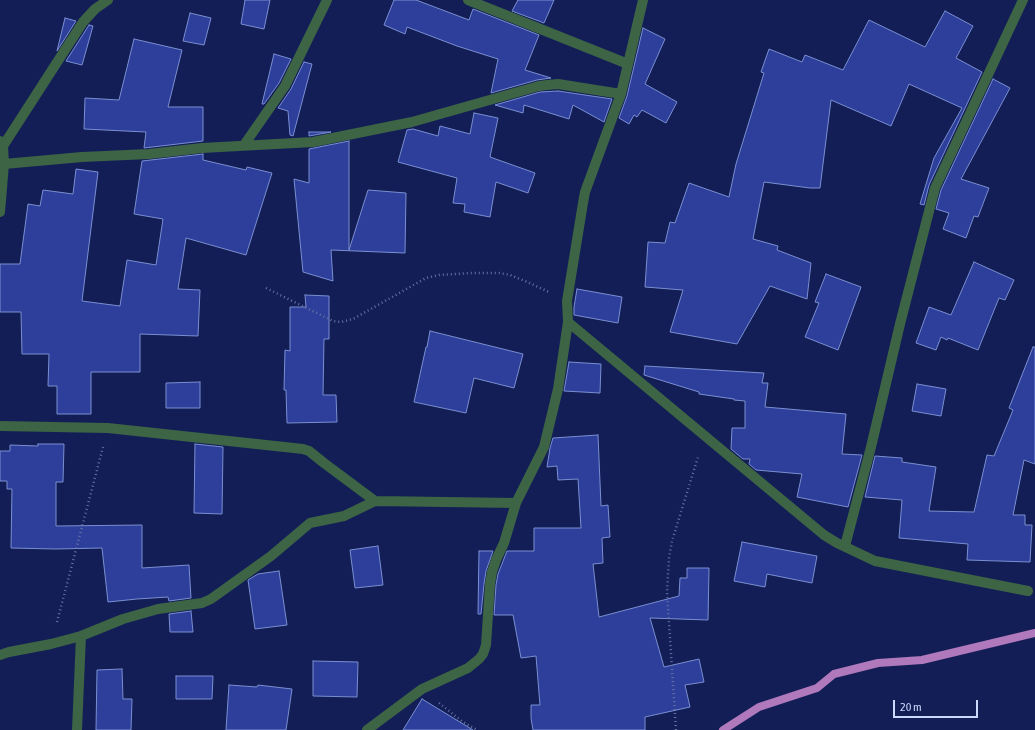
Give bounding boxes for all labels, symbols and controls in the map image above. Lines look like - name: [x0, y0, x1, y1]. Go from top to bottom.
- scale bar: [895, 692, 980, 718]
- text: 20 m: [900, 700, 922, 714]

